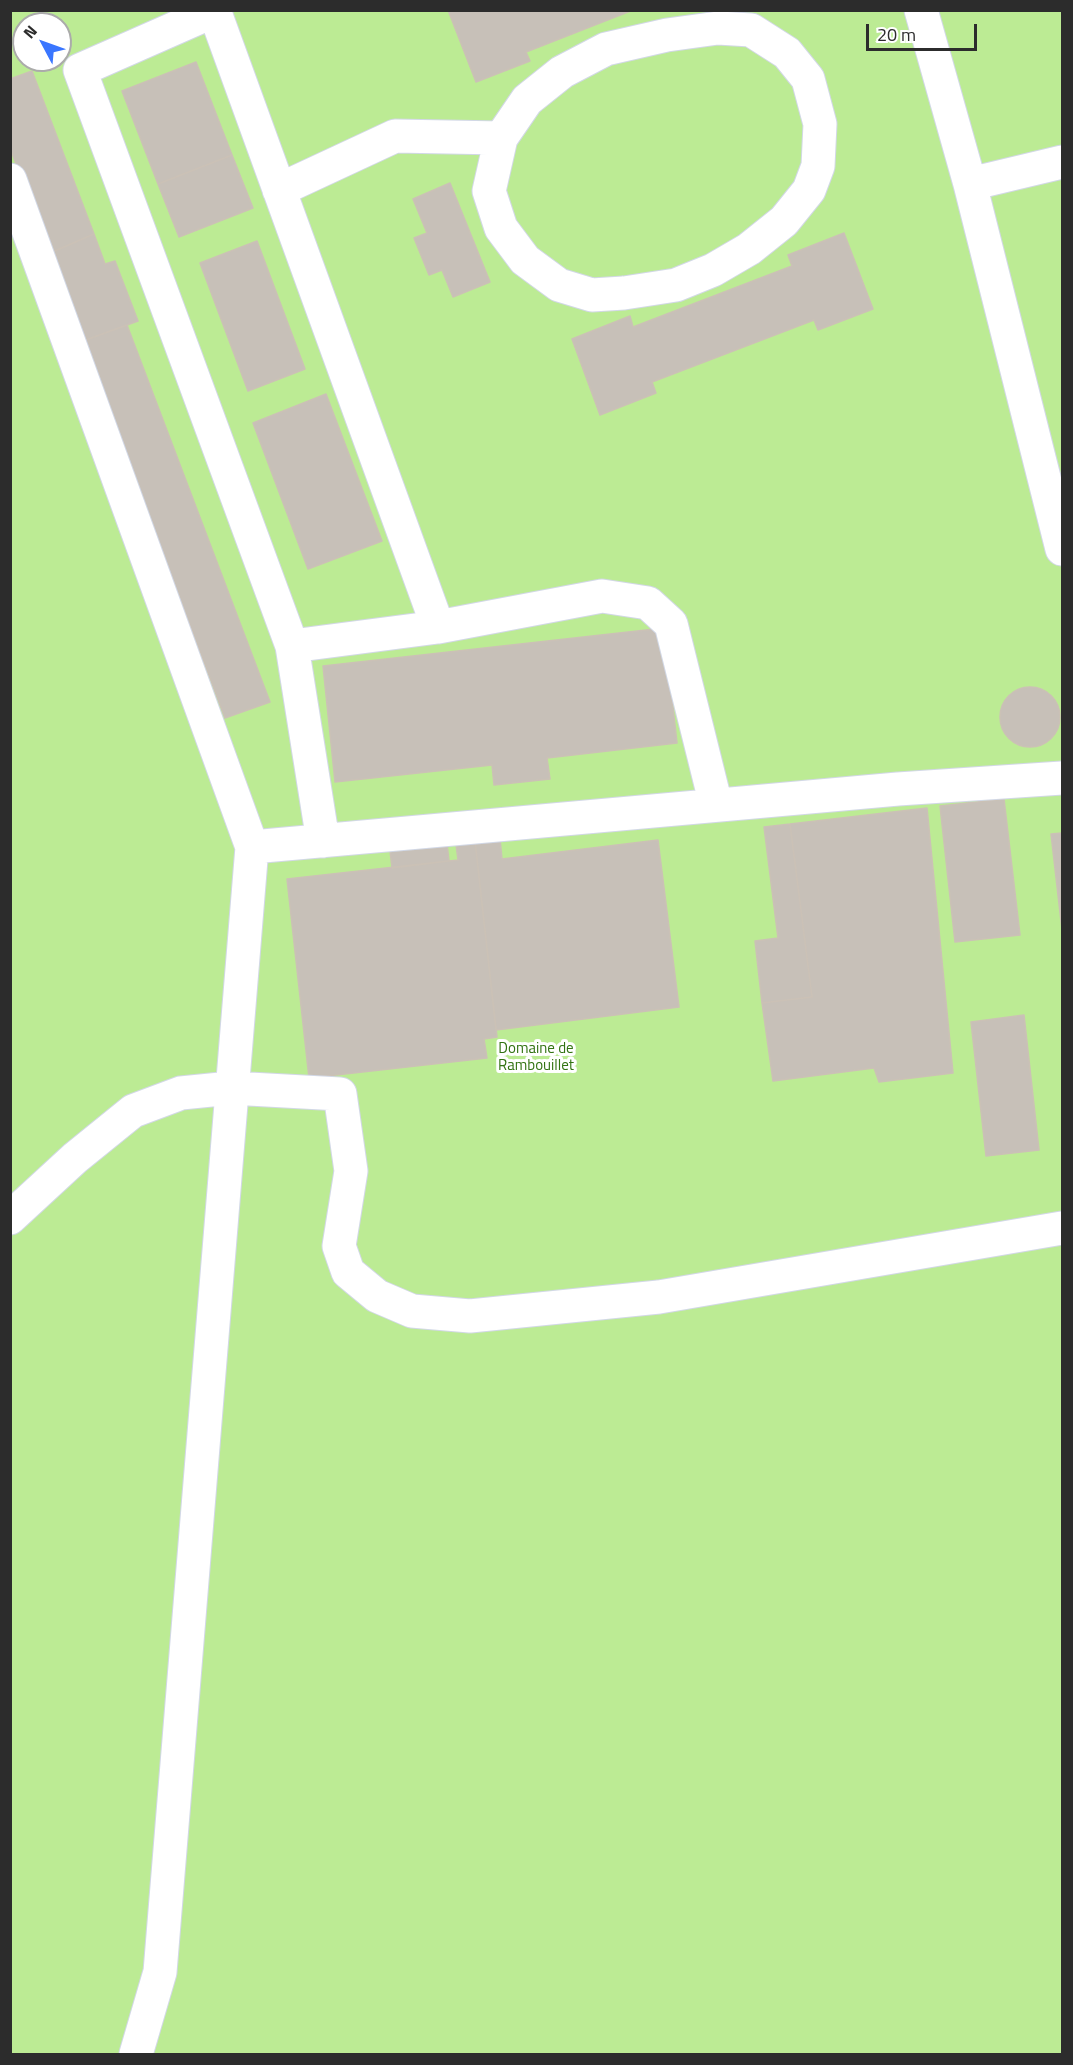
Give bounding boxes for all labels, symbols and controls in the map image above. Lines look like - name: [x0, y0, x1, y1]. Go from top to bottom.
- north arrow: [12, 12, 72, 72]
- scale bar: [869, 12, 980, 50]
- text: N: [17, 19, 43, 44]
- text: 20 m: [877, 21, 916, 48]
- park label: Domaine de Rambouillet: [498, 1040, 574, 1075]

